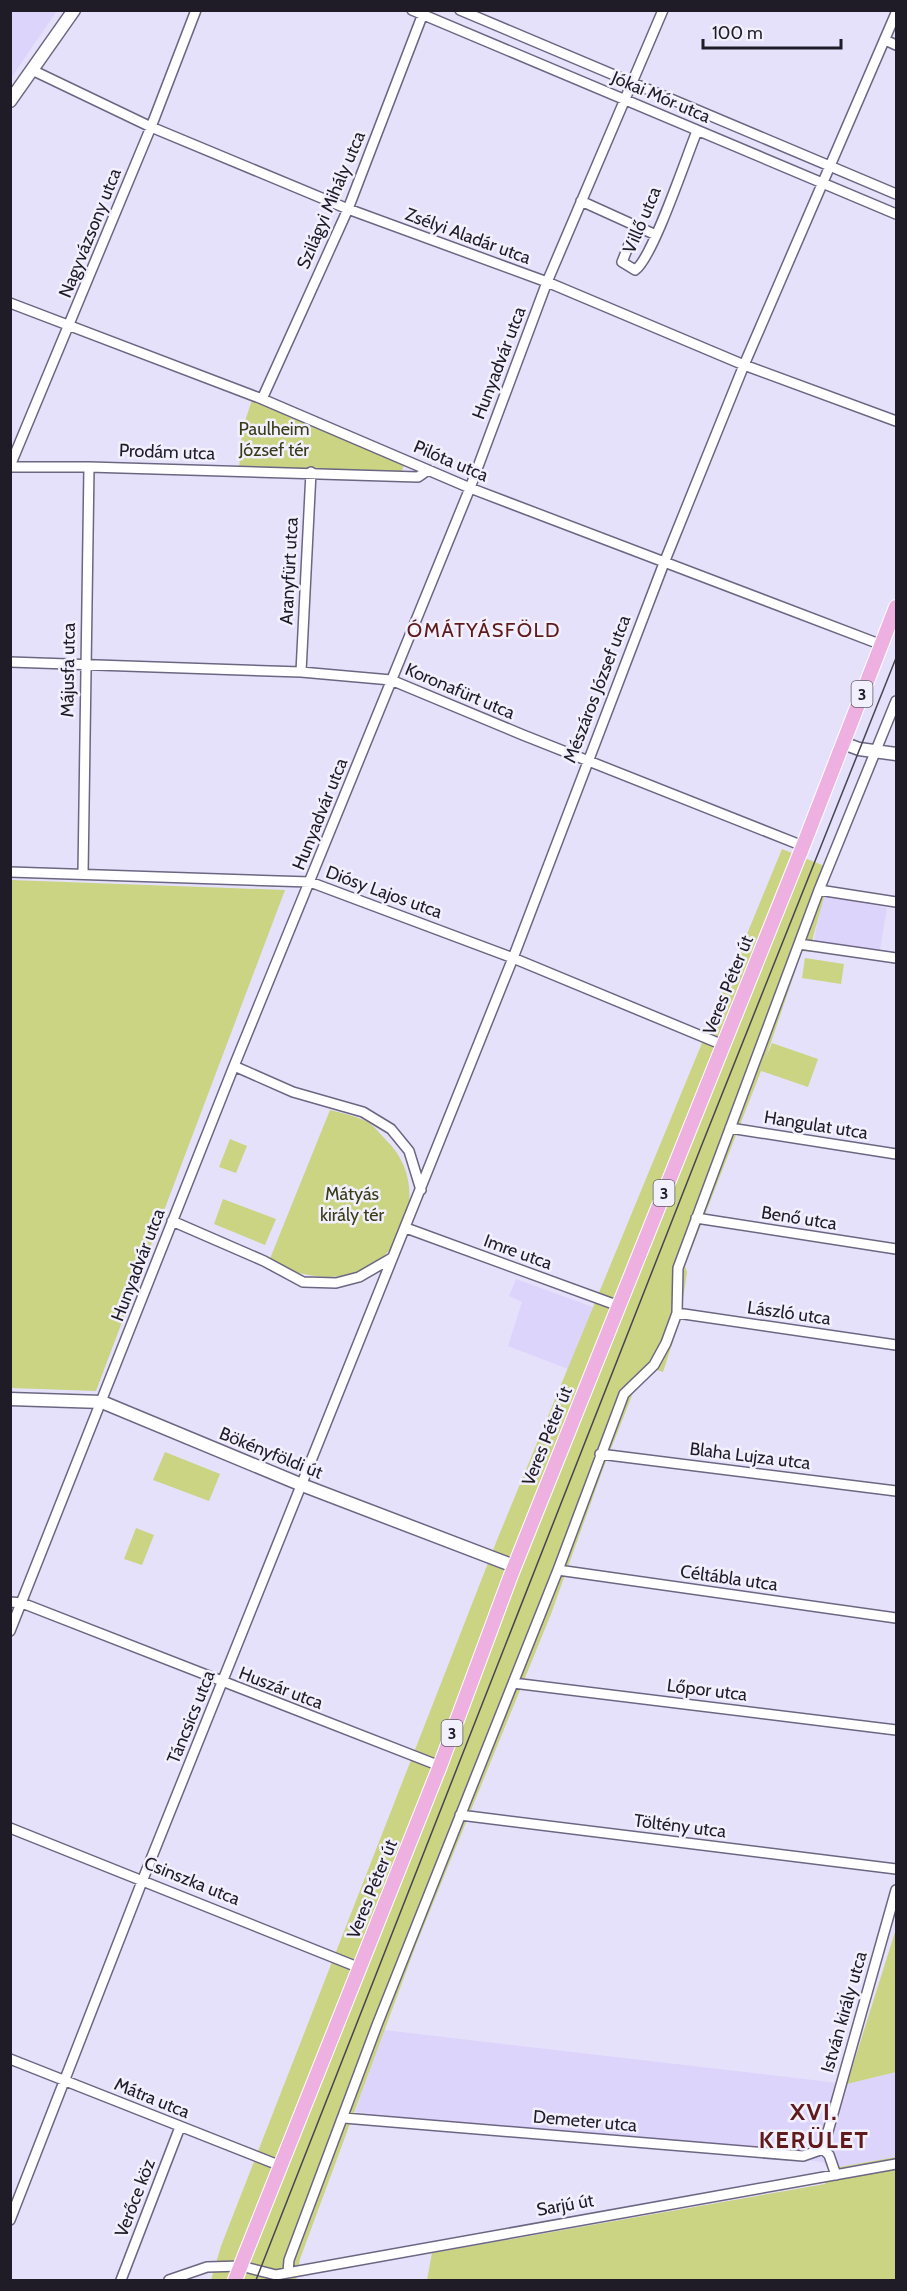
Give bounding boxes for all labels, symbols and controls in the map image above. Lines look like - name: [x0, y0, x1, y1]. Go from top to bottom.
- scale bar: [703, 12, 841, 50]
- text: 100 m: [712, 22, 763, 44]
- street label: Jókai Mór utca: [607, 66, 714, 128]
- street label: Szilágyi Mihály utca: [292, 127, 370, 272]
- street label: Nagyvázsony utca: [54, 165, 126, 301]
- street label: Villő utca: [618, 183, 666, 257]
- street label: Zsélyi Aladár utca: [402, 203, 534, 269]
- street label: Hunyadvár utca: [467, 303, 531, 422]
- park label: Paulheim József tér: [238, 418, 309, 461]
- street label: Pilóta utca: [410, 435, 492, 487]
- street label: Prodám utca: [119, 439, 216, 465]
- street label: Aranyfürt utca: [275, 516, 303, 625]
- street label: Mészáros József utca: [559, 612, 635, 766]
- district label: ÓMÁTYÁSFÖLD: [407, 618, 561, 642]
- street label: Májusfa utca: [56, 622, 80, 718]
- street label: Koronafürt utca: [402, 658, 518, 724]
- road number: 3: [852, 681, 872, 707]
- street label: Hunyadvár utca: [288, 755, 353, 873]
- street label: Diósy Lajos utca: [323, 861, 446, 923]
- street label: Veres Péter út: [698, 932, 758, 1038]
- street label: Hangulat utca: [763, 1106, 870, 1144]
- road number: 3: [654, 1180, 674, 1206]
- park label: Mátyás király tér: [320, 1183, 384, 1226]
- street label: Benő utca: [760, 1201, 839, 1235]
- street label: Hunyadvár utca: [106, 1205, 170, 1324]
- street label: Imre utca: [481, 1229, 556, 1275]
- street label: László utca: [746, 1296, 832, 1330]
- street label: Veres Péter út: [517, 1383, 577, 1489]
- street label: Bökényföldi út: [216, 1422, 326, 1484]
- street label: Blaha Lujza utca: [688, 1438, 812, 1474]
- street label: Céltábla utca: [679, 1560, 779, 1596]
- street label: Huszár utca: [236, 1662, 327, 1714]
- street label: Táncsics utca: [162, 1667, 220, 1767]
- street label: Lőpor utca: [666, 1674, 749, 1706]
- road number: 3: [442, 1720, 462, 1746]
- street label: Töltény utca: [633, 1809, 728, 1843]
- street label: Veres Péter út: [342, 1836, 402, 1942]
- street label: Csinszka utca: [141, 1852, 243, 1910]
- street label: István király utca: [816, 1949, 872, 2075]
- street label: Mátra utca: [111, 2073, 193, 2123]
- district label: XVI. KERÜLET: [759, 2097, 869, 2154]
- street label: Demeter utca: [532, 2105, 638, 2137]
- street label: Verőce köz: [110, 2155, 160, 2240]
- street label: Sarjú út: [535, 2189, 595, 2221]

